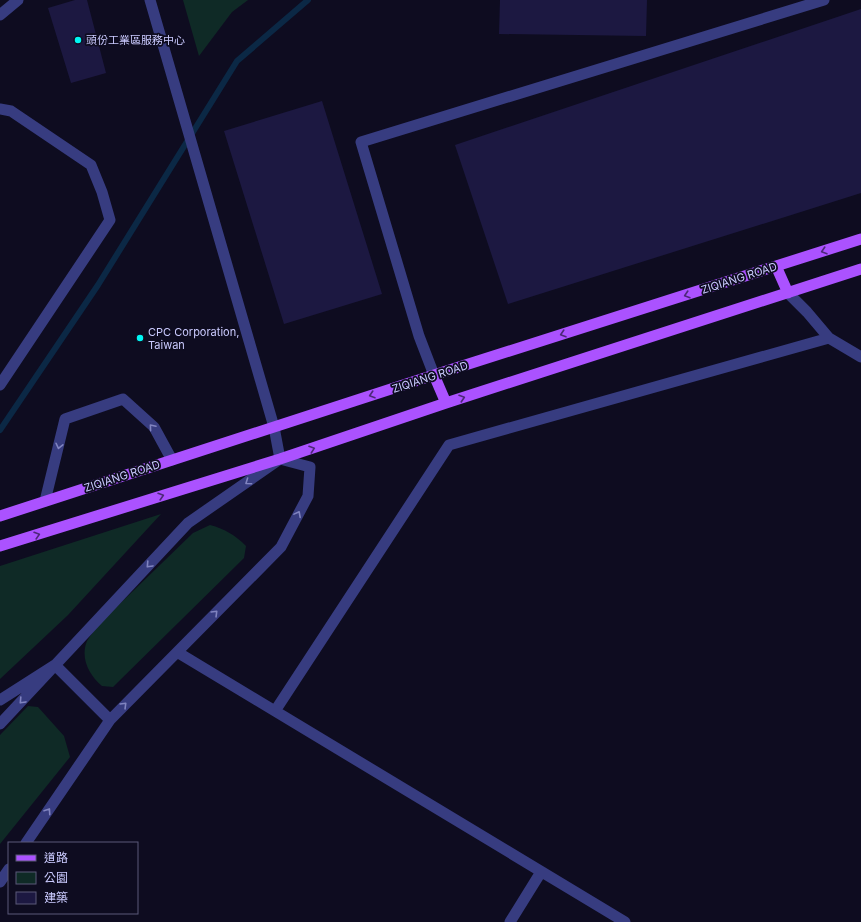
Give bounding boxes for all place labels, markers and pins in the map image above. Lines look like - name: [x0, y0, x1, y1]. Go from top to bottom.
- place label: 頭份工業區服務中心: [86, 33, 185, 47]
- marker: 頭份工業區服務中心: [73, 35, 83, 45]
- place label: CPC Corporation, Taiwan: [148, 325, 239, 352]
- marker: CPC Corporation, Taiwan: [135, 333, 145, 343]

